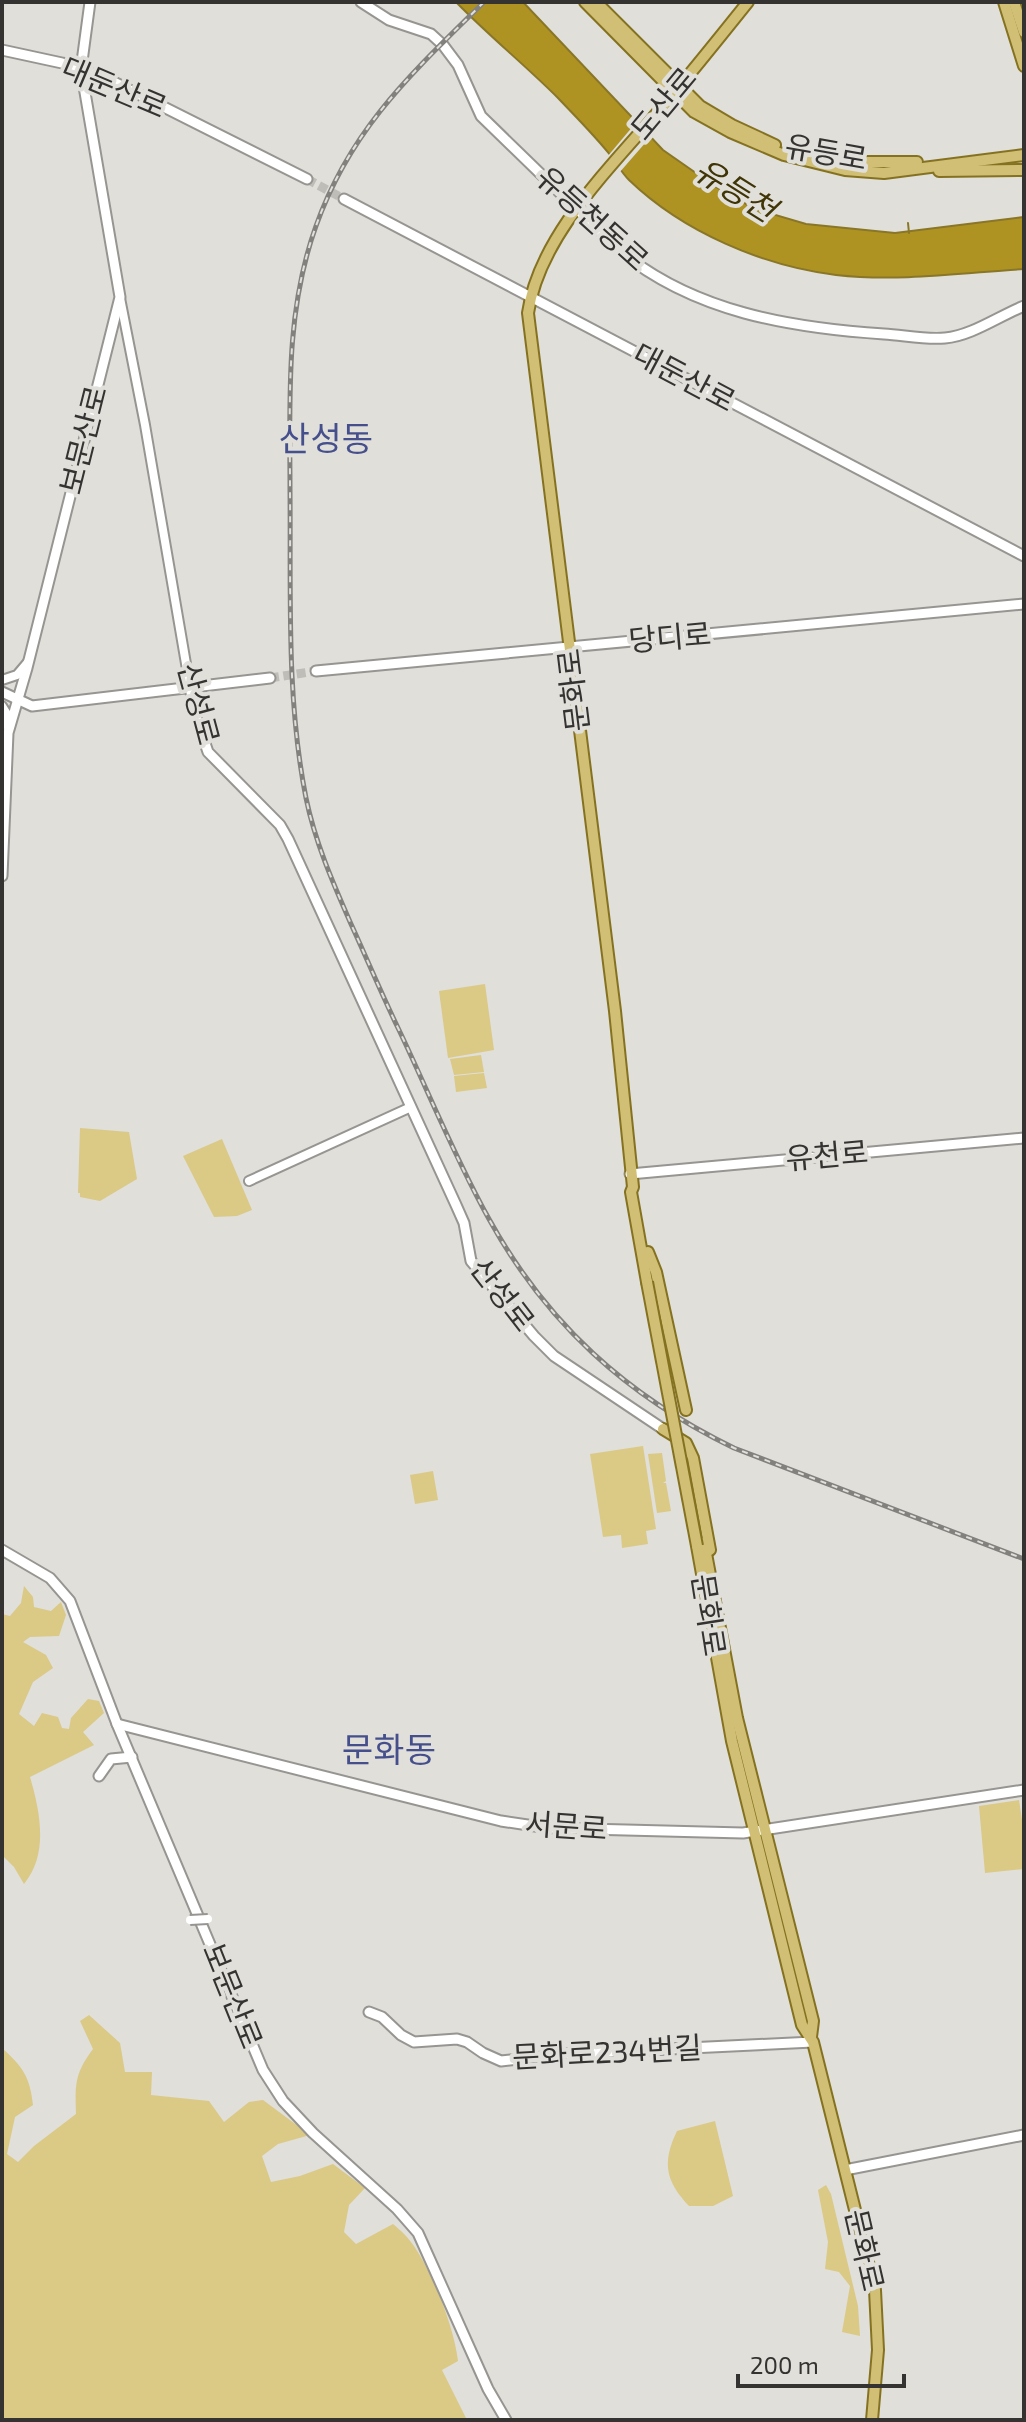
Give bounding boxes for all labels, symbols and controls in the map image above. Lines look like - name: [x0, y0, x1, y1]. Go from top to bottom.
- street label: 대둔산로: [57, 48, 173, 124]
- street label: 도산로: [622, 59, 703, 146]
- street label: 유등로: [782, 126, 870, 176]
- water label: 유등천: [689, 149, 787, 230]
- street label: 유등천동로: [530, 158, 657, 277]
- street label: 대둔산로: [628, 334, 742, 418]
- street label: 보문산로: [51, 382, 113, 497]
- district label: 산성동: [279, 417, 373, 458]
- street label: 당디로: [627, 614, 713, 658]
- street label: 문화로: [549, 647, 595, 734]
- street label: 산성로: [172, 659, 228, 748]
- street label: 유천로: [784, 1132, 870, 1176]
- street label: 산성로: [464, 1250, 543, 1337]
- street label: 문화로: [686, 1571, 734, 1658]
- district label: 문화동: [342, 1728, 436, 1769]
- street label: 서문로: [524, 1804, 609, 1846]
- street label: 보문산로: [196, 1937, 271, 2053]
- street label: 문화로234번길: [511, 2028, 703, 2074]
- street label: 문화로: [839, 2205, 893, 2294]
- scale bar: [738, 2338, 904, 2388]
- text: 200 m: [750, 2350, 819, 2379]

